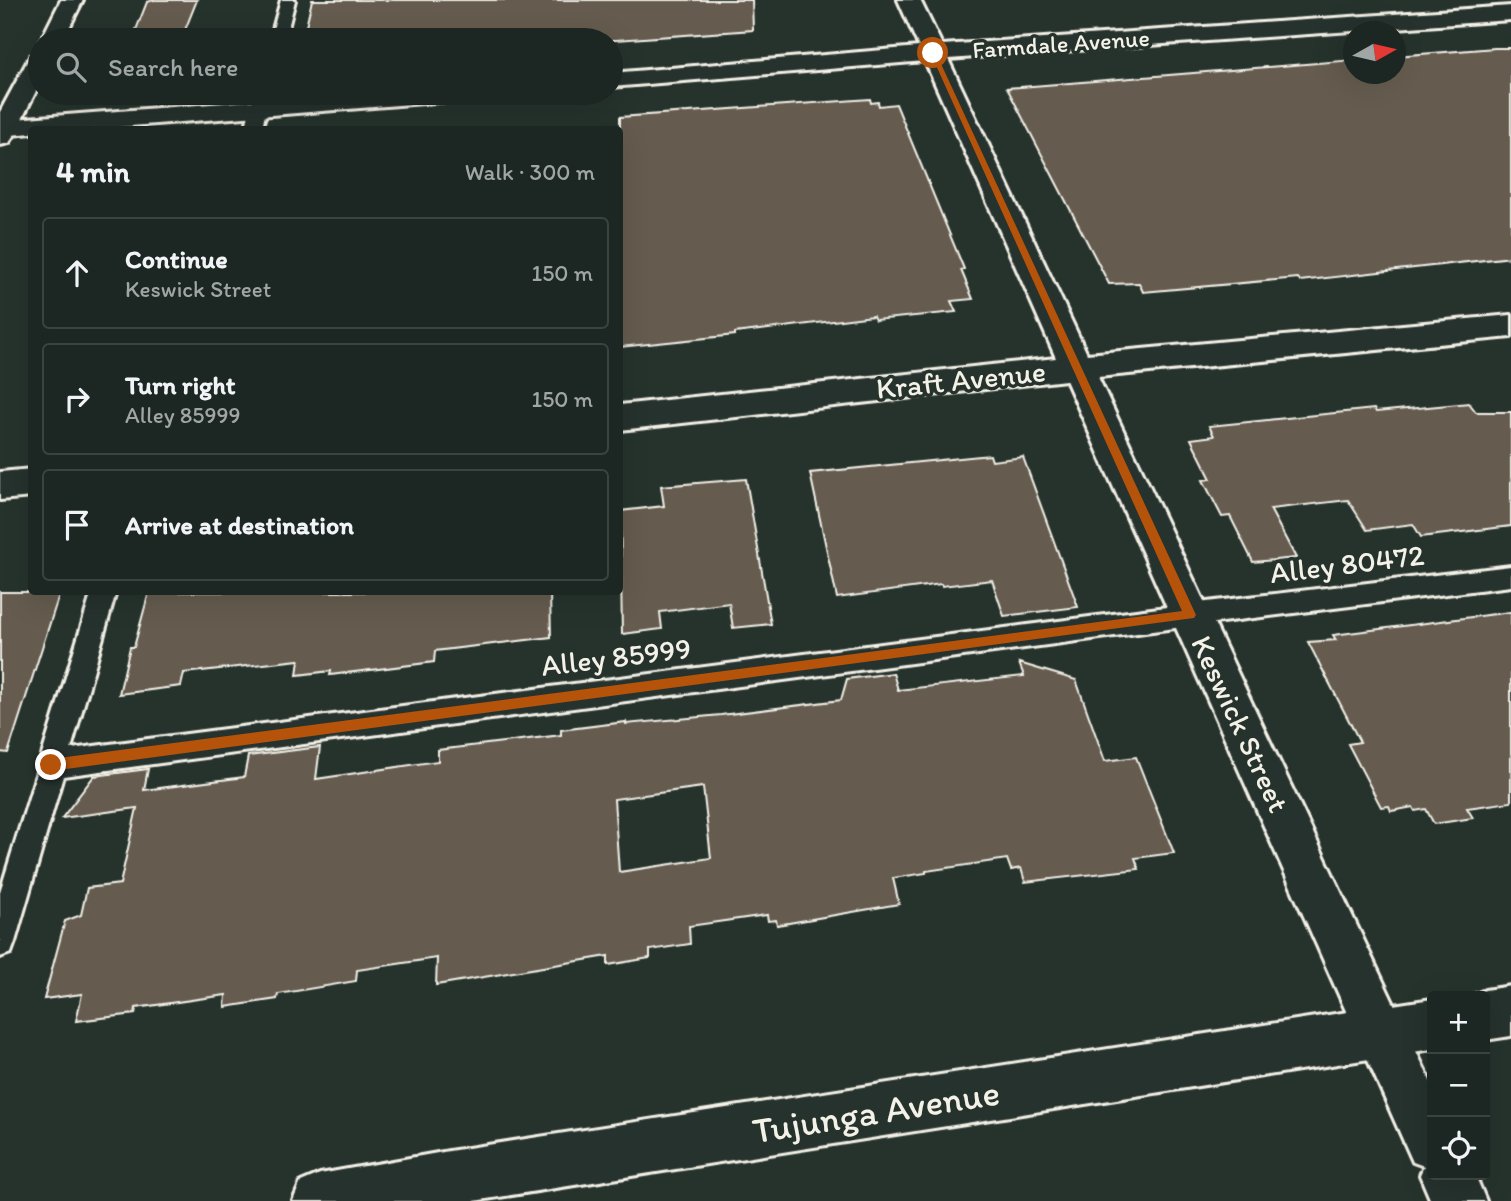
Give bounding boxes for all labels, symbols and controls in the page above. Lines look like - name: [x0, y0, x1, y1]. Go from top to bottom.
- north arrow: [1343, 21, 1406, 84]
- street label: Farmdale Avenue: [971, 23, 1151, 64]
- search box: [28, 28, 623, 105]
- route start: [917, 37, 948, 68]
- icon: search: [52, 48, 90, 86]
- text: Search here: [108, 51, 238, 83]
- text: 4 min: [56, 153, 130, 190]
- text: Walk · 300 m: [465, 158, 595, 186]
- text: Continue: [125, 243, 228, 275]
- icon: ahead: [58, 254, 96, 292]
- text: 150 m: [532, 259, 593, 287]
- text: Keswick Street: [125, 275, 271, 303]
- street label: Kraft Avenue: [874, 352, 1048, 407]
- text: Turn right: [125, 369, 236, 401]
- icon: right: [58, 380, 96, 418]
- text: 150 m: [532, 385, 593, 413]
- text: Alley 85999: [125, 401, 241, 429]
- icon: arrive: [58, 506, 96, 544]
- text: Arrive at destination: [125, 509, 354, 541]
- street label: Alley 80472: [1268, 536, 1426, 591]
- street label: Alley 85999: [539, 629, 693, 684]
- street label: Keswick Street: [1183, 629, 1298, 818]
- route end: [35, 749, 66, 780]
- map controls: [1427, 991, 1490, 1180]
- button: +: [1427, 991, 1490, 1054]
- button: −: [1427, 1054, 1490, 1117]
- street label: Tujunga Avenue: [749, 1070, 1003, 1152]
- button: locate: [1427, 1117, 1490, 1180]

